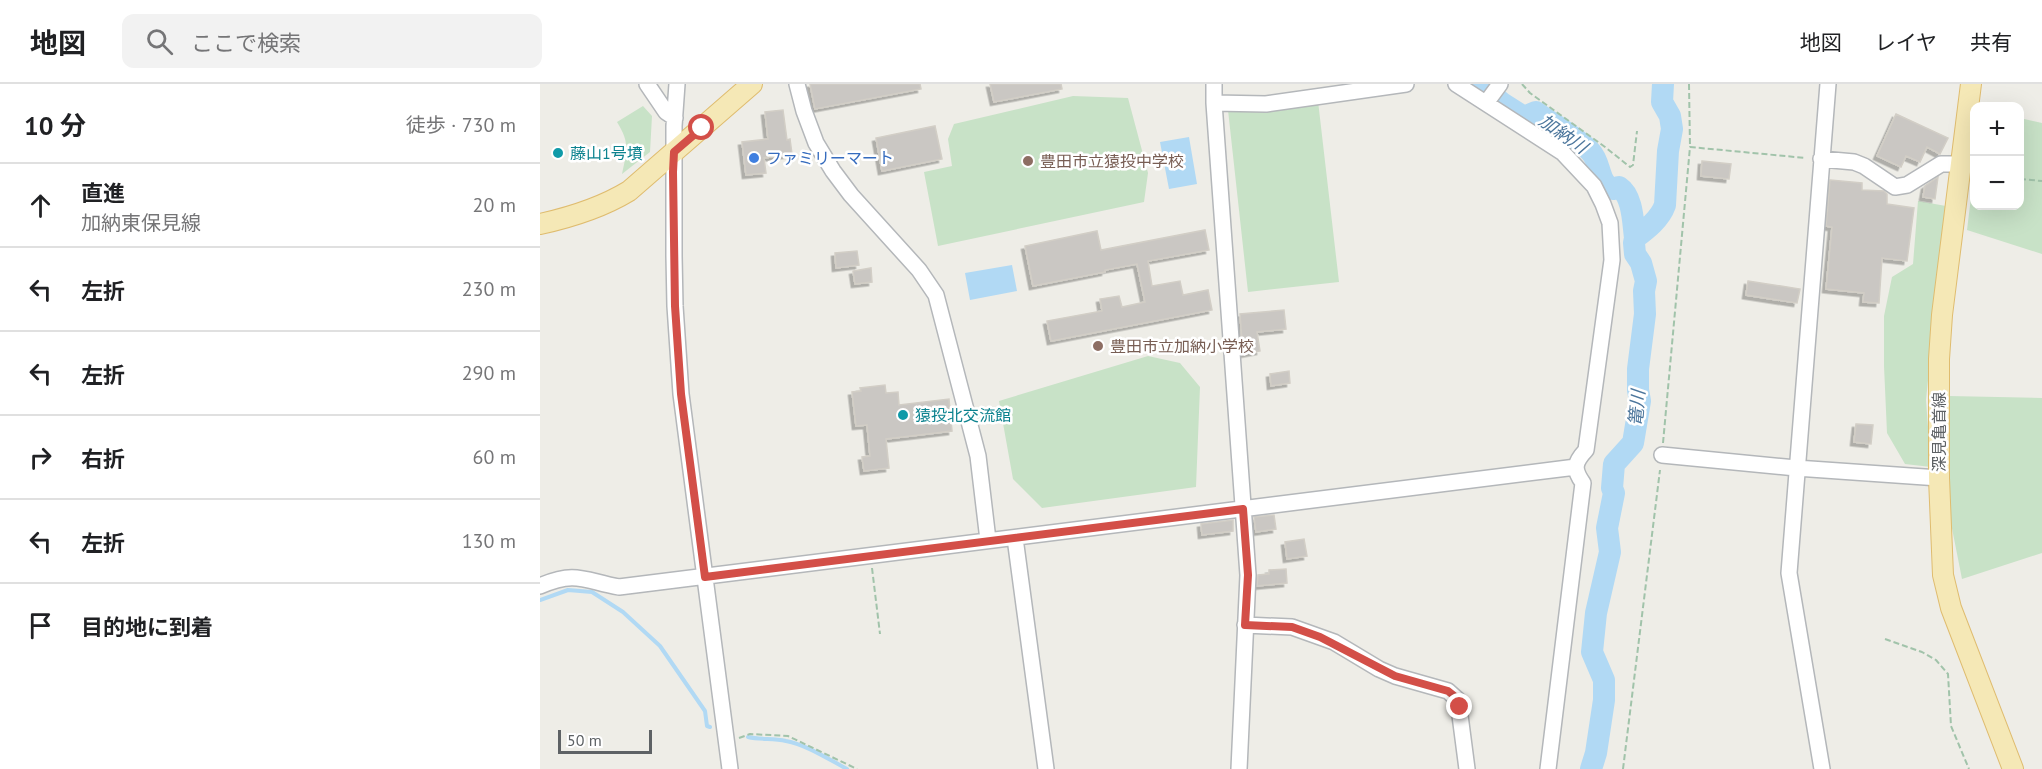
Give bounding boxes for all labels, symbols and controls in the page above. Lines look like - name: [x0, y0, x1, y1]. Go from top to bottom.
- search box: [122, 14, 542, 68]
- text: 地図: [30, 24, 86, 61]
- icon: search: [143, 25, 176, 58]
- text: ここで検索: [191, 29, 301, 57]
- text: 地図: [1800, 29, 1842, 56]
- text: レイヤ: [1875, 29, 1937, 56]
- text: 共有: [1970, 29, 2012, 56]
- map controls: [1970, 102, 2024, 210]
- button: +: [1970, 102, 2024, 156]
- text: 10 分: [24, 109, 86, 142]
- water label: 加納川: [1535, 109, 1594, 160]
- text: 徒歩 · 730 m: [406, 112, 516, 138]
- route start: [688, 114, 714, 140]
- place label: 藤山1号墳: [570, 143, 643, 163]
- marker: 藤山1号墳: [551, 146, 565, 160]
- place label: ファミリーマート: [766, 148, 894, 168]
- marker: ファミリーマート: [747, 151, 761, 165]
- place label: 豊田市立猿投中学校: [1040, 151, 1184, 171]
- marker: 豊田市立猿投中学校: [1021, 154, 1035, 168]
- button: −: [1970, 156, 2024, 210]
- text: 直進: [81, 179, 125, 207]
- icon: ahead: [24, 189, 57, 222]
- text: 20 m: [473, 192, 516, 218]
- text: 加納東保見線: [81, 210, 201, 236]
- icon: left: [24, 273, 57, 306]
- text: 230 m: [462, 276, 516, 302]
- text: 左折: [81, 277, 125, 305]
- place label: 豊田市立加納小学校: [1110, 336, 1254, 356]
- marker: 豊田市立加納小学校: [1091, 339, 1105, 353]
- icon: left: [24, 357, 57, 390]
- text: 290 m: [462, 360, 516, 386]
- text: 左折: [81, 361, 125, 389]
- water label: 篭川: [1623, 387, 1650, 427]
- street label: 深見亀首線: [1929, 392, 1949, 472]
- place label: 猿投北交流館: [915, 405, 1011, 425]
- marker: 猿投北交流館: [896, 408, 910, 422]
- icon: right: [24, 441, 57, 474]
- text: 60 m: [473, 444, 516, 470]
- text: 右折: [81, 445, 125, 473]
- icon: left: [24, 525, 57, 558]
- text: 130 m: [462, 528, 516, 554]
- text: 左折: [81, 529, 125, 557]
- icon: arrive: [24, 609, 57, 642]
- text: 目的地に到着: [81, 613, 213, 641]
- route end: [1446, 693, 1472, 719]
- scale bar: [558, 727, 652, 754]
- text: 50 m: [567, 730, 602, 750]

